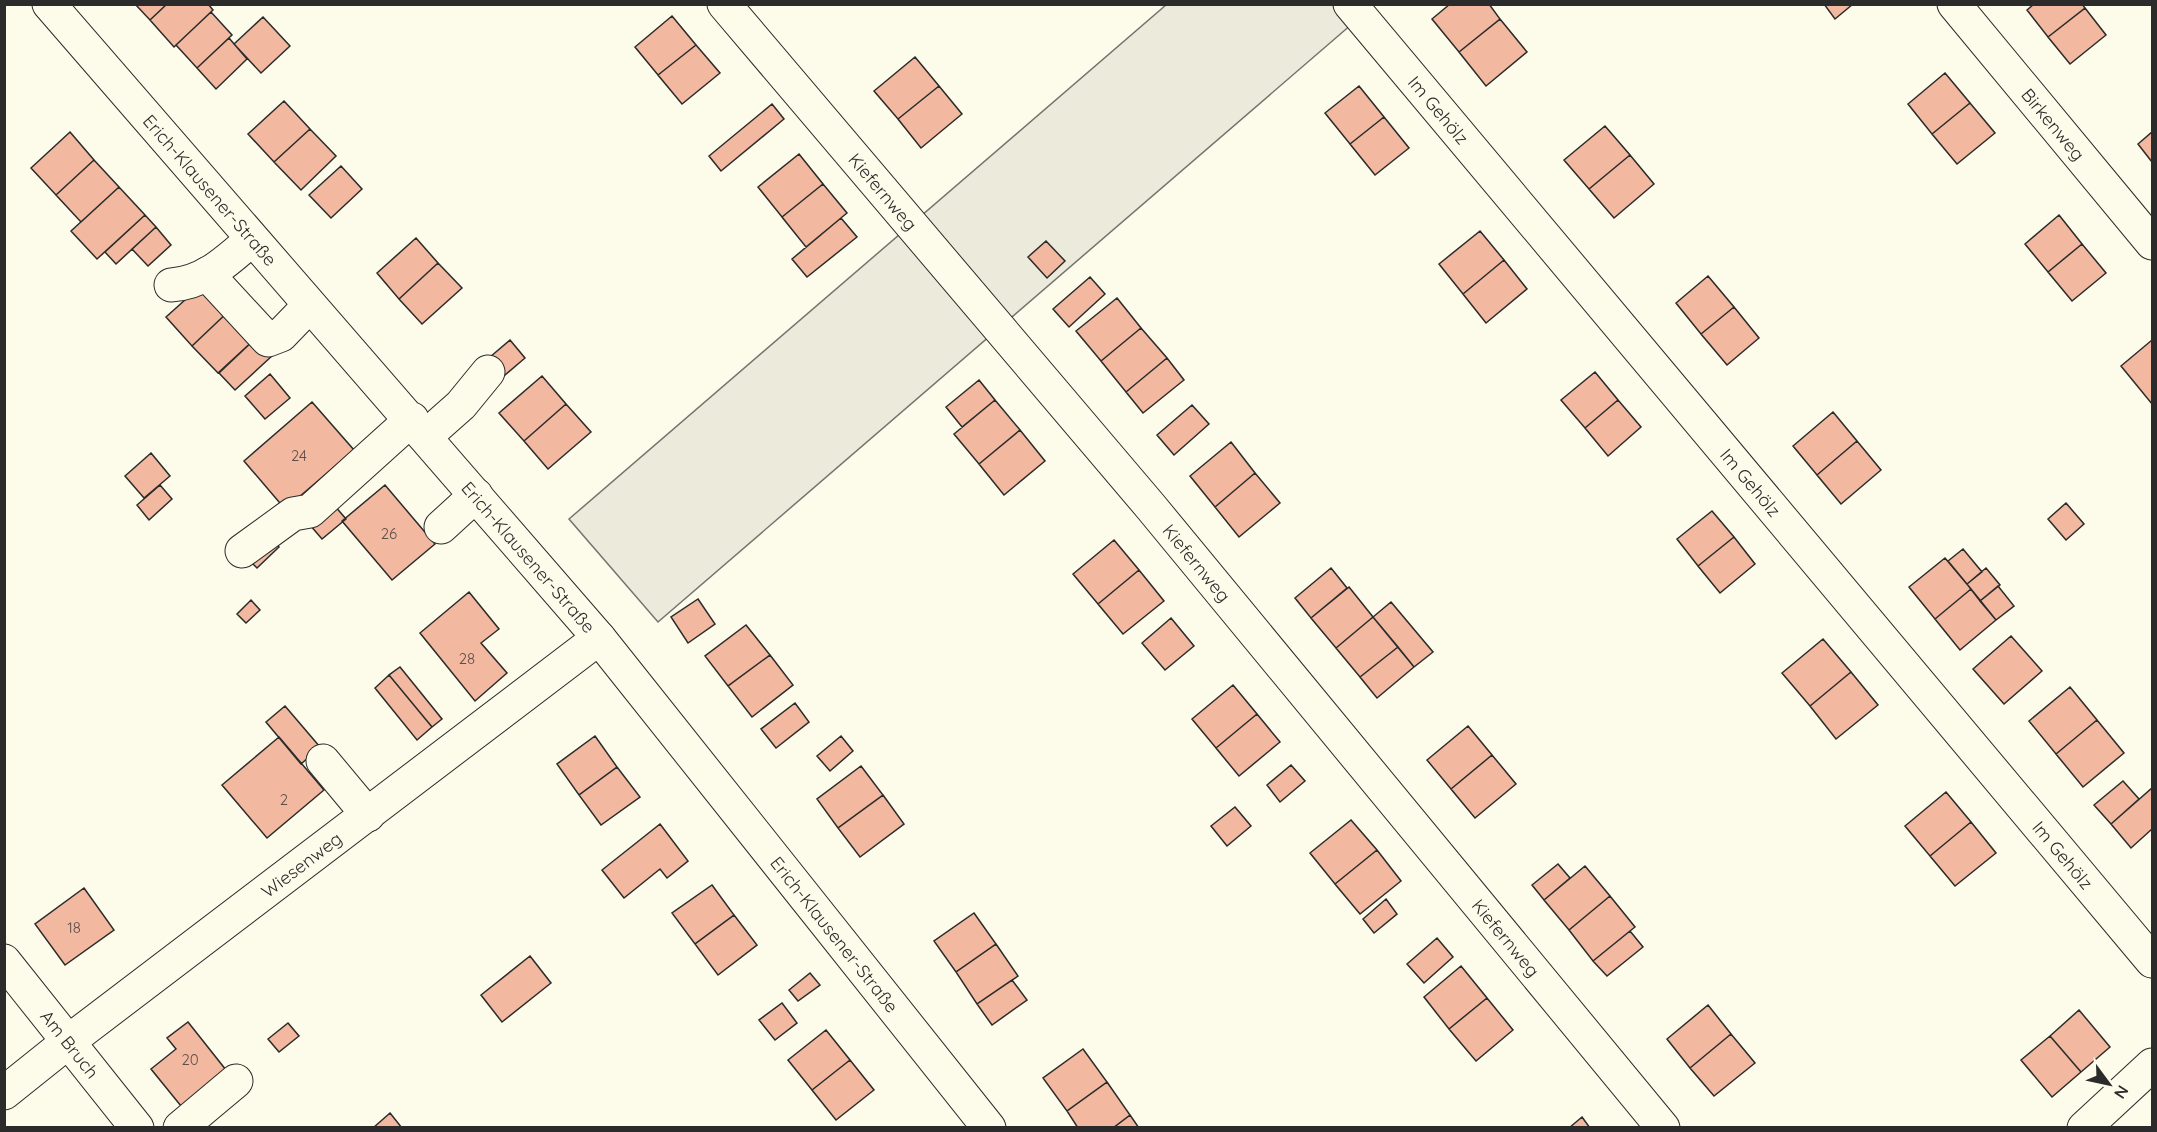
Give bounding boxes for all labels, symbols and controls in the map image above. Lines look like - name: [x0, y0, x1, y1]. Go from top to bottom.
- street label: Im Gehölz: [1403, 71, 1474, 149]
- street label: Birkenweg: [2017, 83, 2090, 165]
- street label: Erich-Klausener-Straße: [138, 109, 282, 270]
- street label: Kiefernweg: [844, 148, 923, 235]
- street label: Im Gehölz: [1716, 443, 1786, 521]
- house number: 24: [291, 446, 307, 465]
- street label: Erich-Klausener-Straße: [457, 476, 601, 637]
- street label: Kiefernweg: [1158, 519, 1236, 606]
- house number: 26: [381, 524, 397, 543]
- house number: 28: [459, 649, 475, 668]
- house number: 2: [280, 790, 288, 809]
- street label: Im Gehölz: [2028, 816, 2098, 894]
- street label: Wiesenweg: [256, 826, 346, 902]
- street label: Erich-Klausener-Straße: [766, 852, 904, 1017]
- street label: Kiefernweg: [1467, 894, 1545, 981]
- house number: 18: [67, 918, 81, 937]
- street label: Am Bruch: [36, 1005, 104, 1083]
- house number: 20: [181, 1050, 199, 1069]
- north arrow: [2079, 1054, 2139, 1114]
- text: N: [2110, 1082, 2133, 1103]

